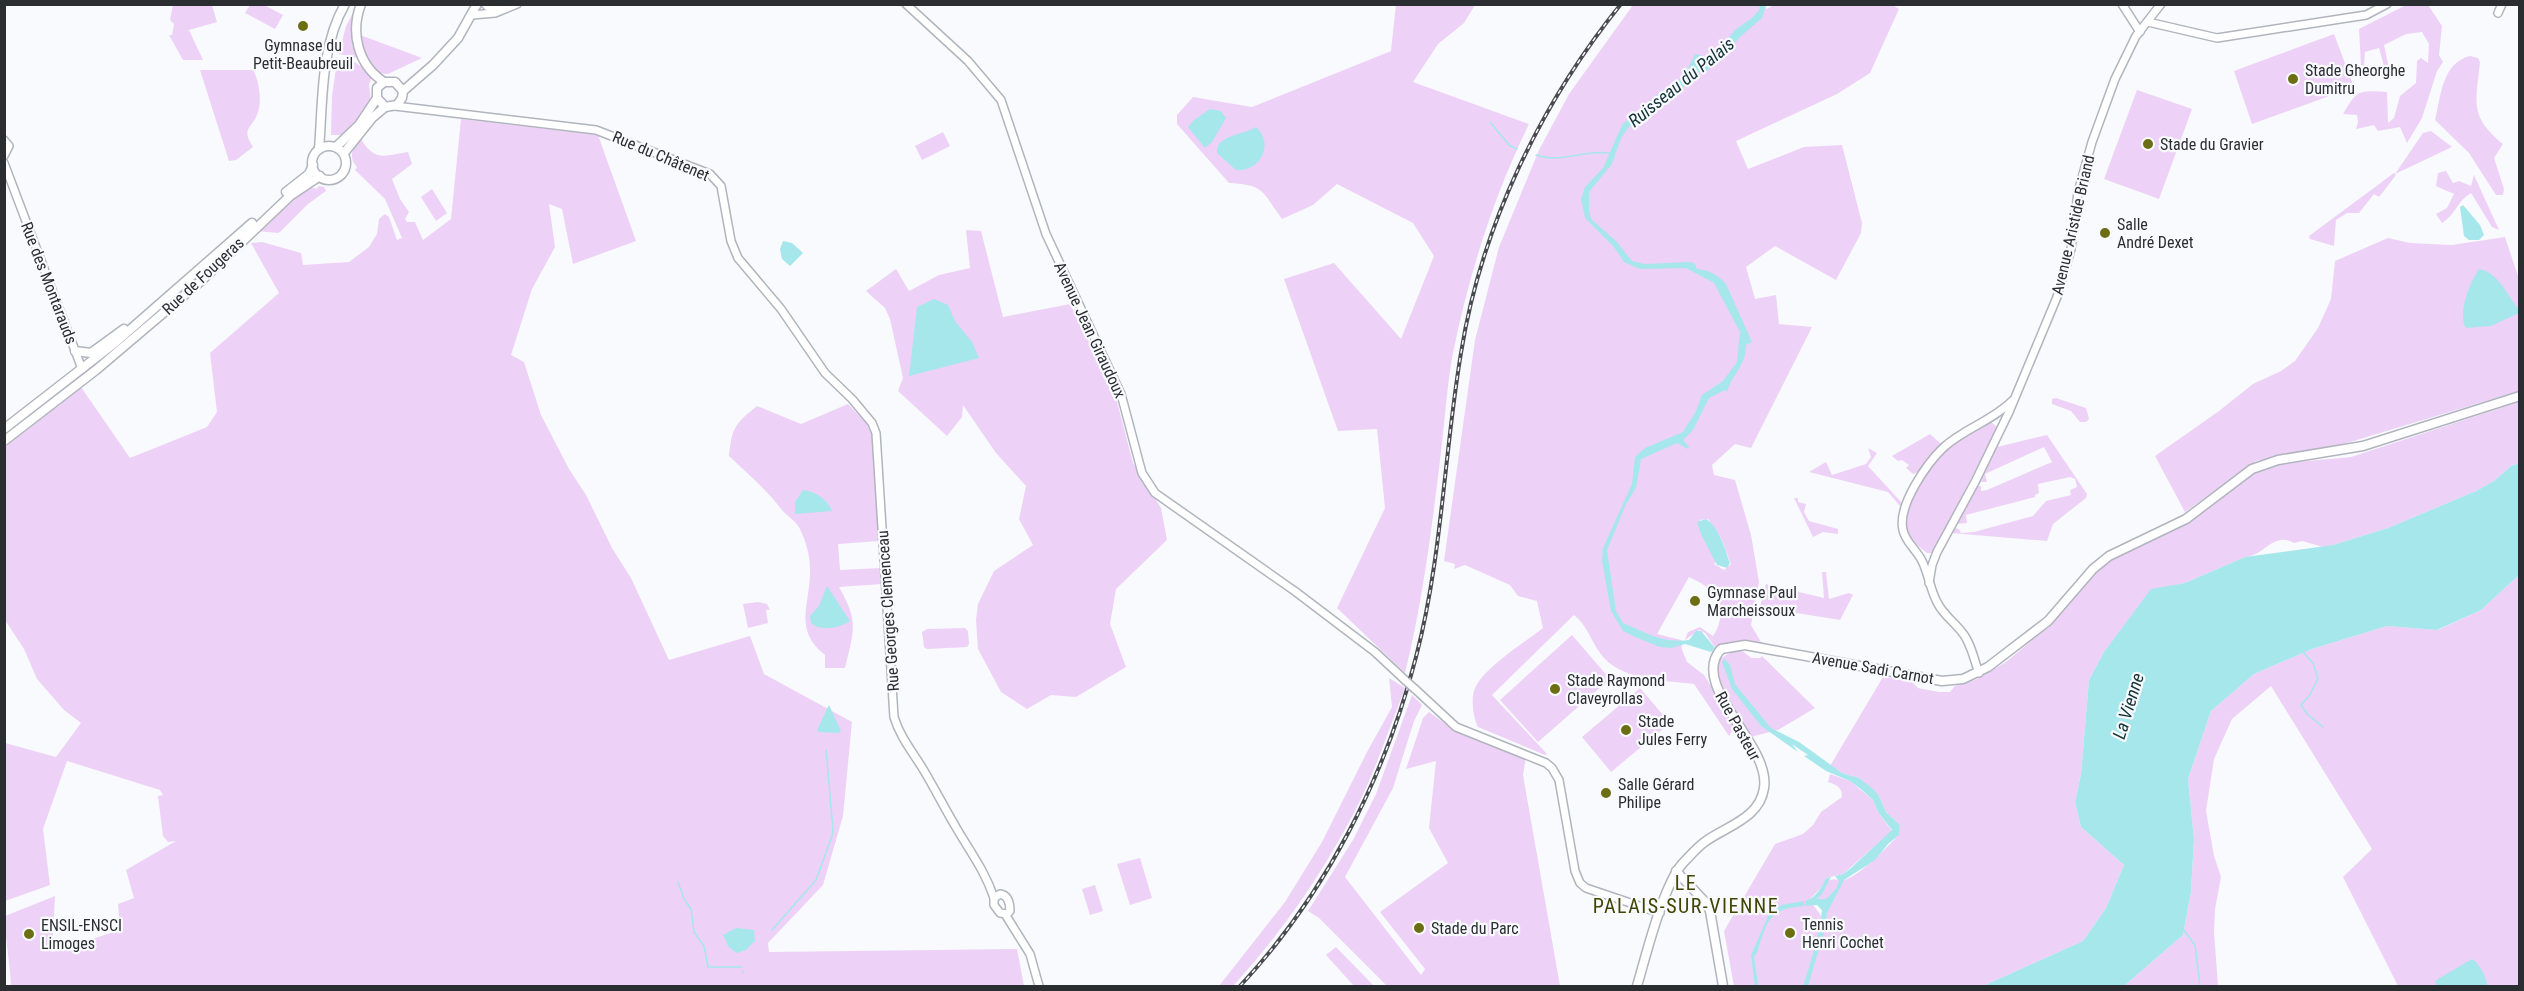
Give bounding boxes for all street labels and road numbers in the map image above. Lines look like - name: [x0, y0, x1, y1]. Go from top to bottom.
- street label: Rue du Châtenet: [610, 127, 713, 185]
- street label: Avenue Aristide Briand: [2048, 153, 2098, 297]
- street label: Rue des Montarauds: [17, 219, 81, 347]
- street label: Rue de Fougeras: [158, 233, 248, 319]
- street label: Avenue Jean Giraudoux: [1050, 259, 1130, 401]
- street label: Rue Georges Clemenceau: [873, 530, 903, 692]
- street label: Avenue Sadi Carnot: [1811, 648, 1936, 688]
- street label: Rue Pasteur: [1711, 688, 1765, 764]

